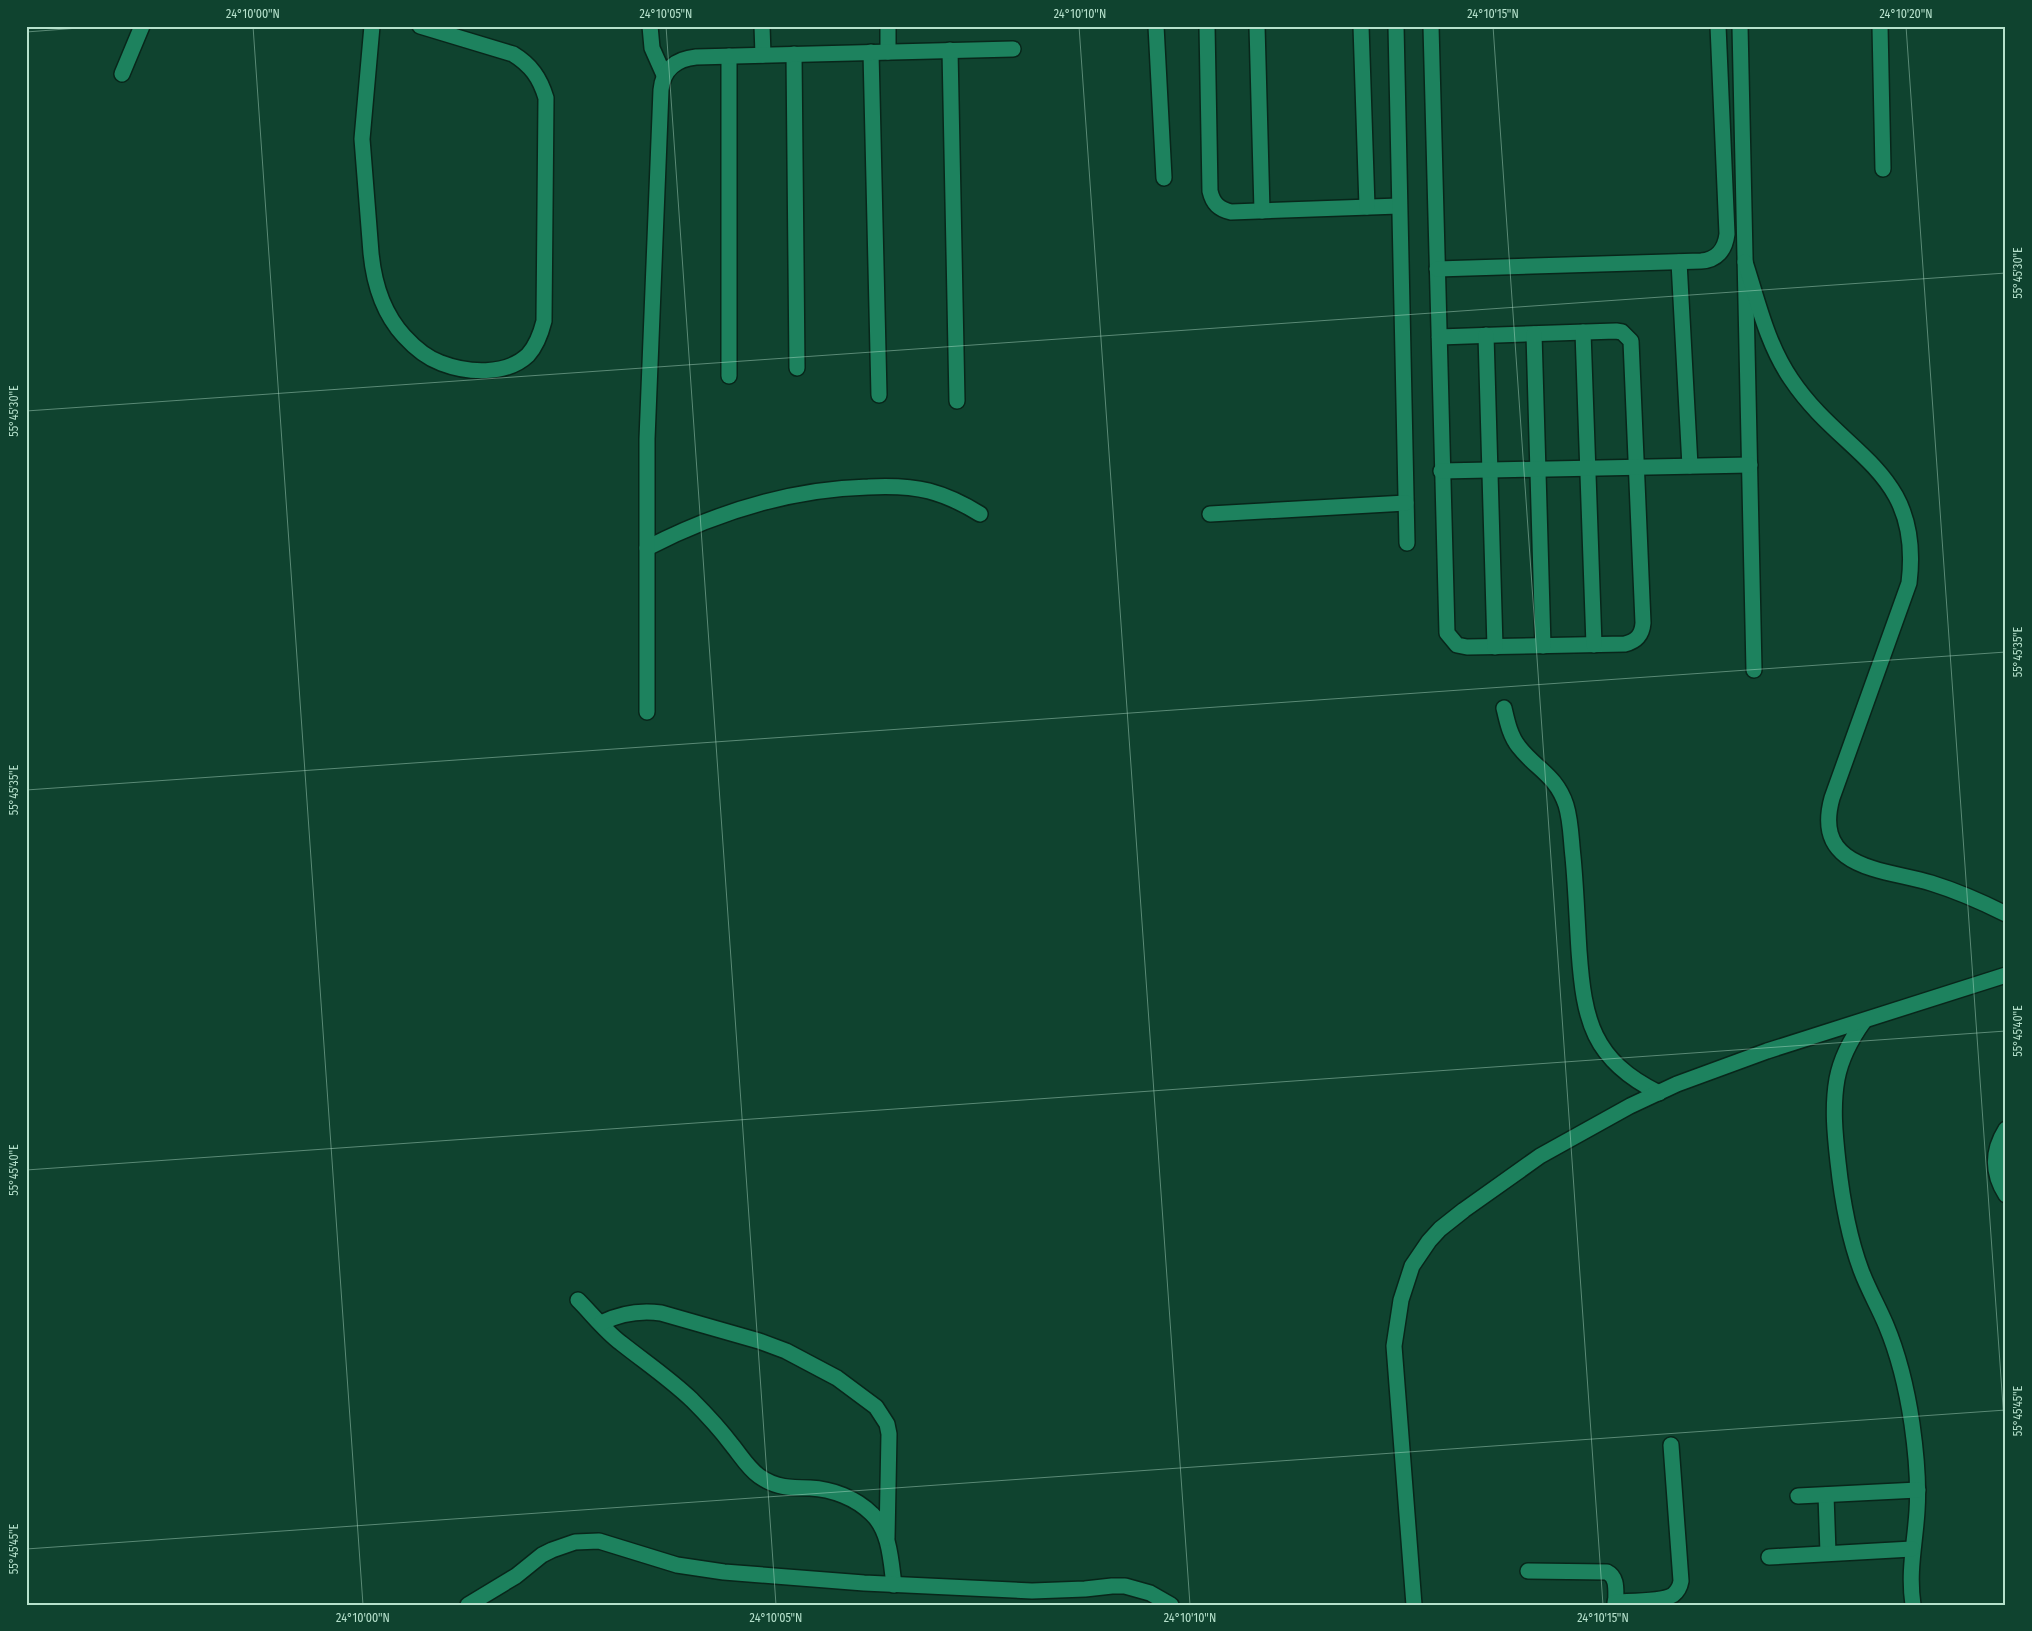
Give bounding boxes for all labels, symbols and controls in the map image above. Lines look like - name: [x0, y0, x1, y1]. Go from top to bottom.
- text: 24°10'00"N: [226, 7, 280, 21]
- text: 24°10'05"N: [640, 7, 692, 21]
- text: 24°10'10"N: [1054, 7, 1106, 21]
- text: 24°10'15"N: [1467, 7, 1519, 21]
- text: 24°10'20"N: [1880, 7, 1932, 21]
- text: 55°45'30"E: [2011, 247, 2025, 299]
- text: 55°45'30"E: [7, 385, 21, 437]
- text: 55°45'35"E: [2011, 626, 2025, 677]
- text: 55°45'35"E: [7, 764, 21, 815]
- text: 55°45'40"E: [2011, 1005, 2025, 1057]
- text: 55°45'40"E: [7, 1144, 21, 1196]
- text: 55°45'45"E: [2011, 1386, 2025, 1436]
- text: 55°45'45"E: [7, 1524, 21, 1574]
- text: 24°10'00"N: [336, 1611, 390, 1625]
- text: 24°10'05"N: [750, 1611, 802, 1625]
- text: 24°10'10"N: [1164, 1611, 1216, 1625]
- text: 24°10'15"N: [1577, 1611, 1629, 1625]

